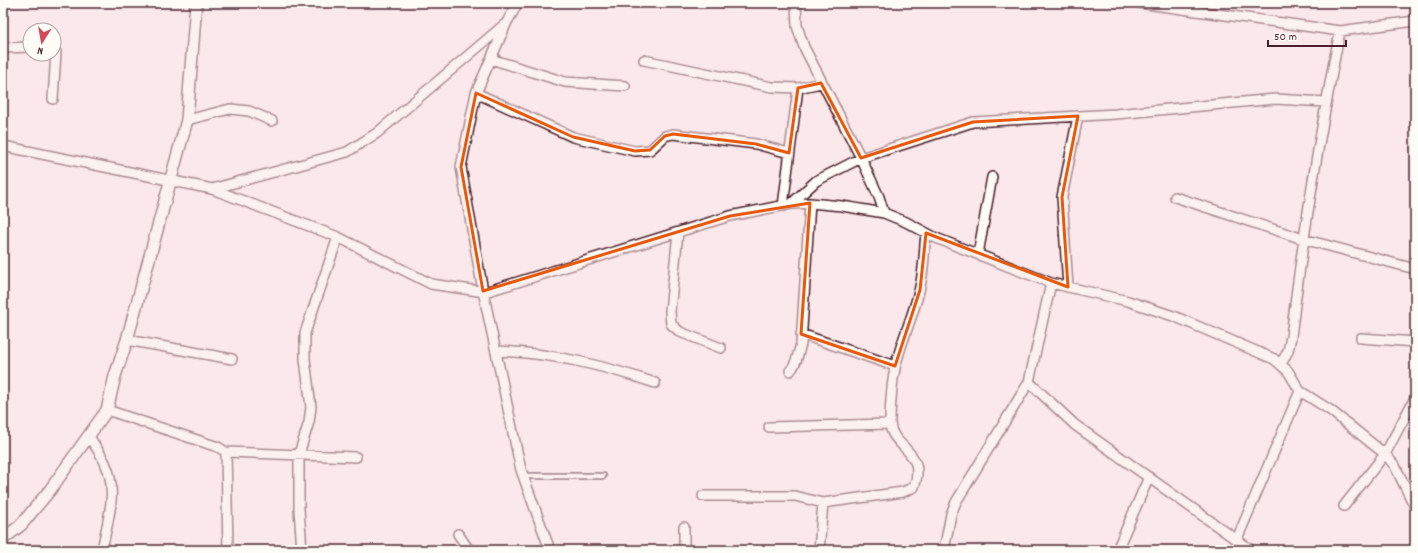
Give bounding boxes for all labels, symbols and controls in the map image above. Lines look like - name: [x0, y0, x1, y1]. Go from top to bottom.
- north arrow: [22, 22, 62, 62]
- scale bar: [1268, 22, 1346, 48]
- text: 50 m: [1274, 29, 1297, 46]
- text: N: [36, 41, 45, 58]

